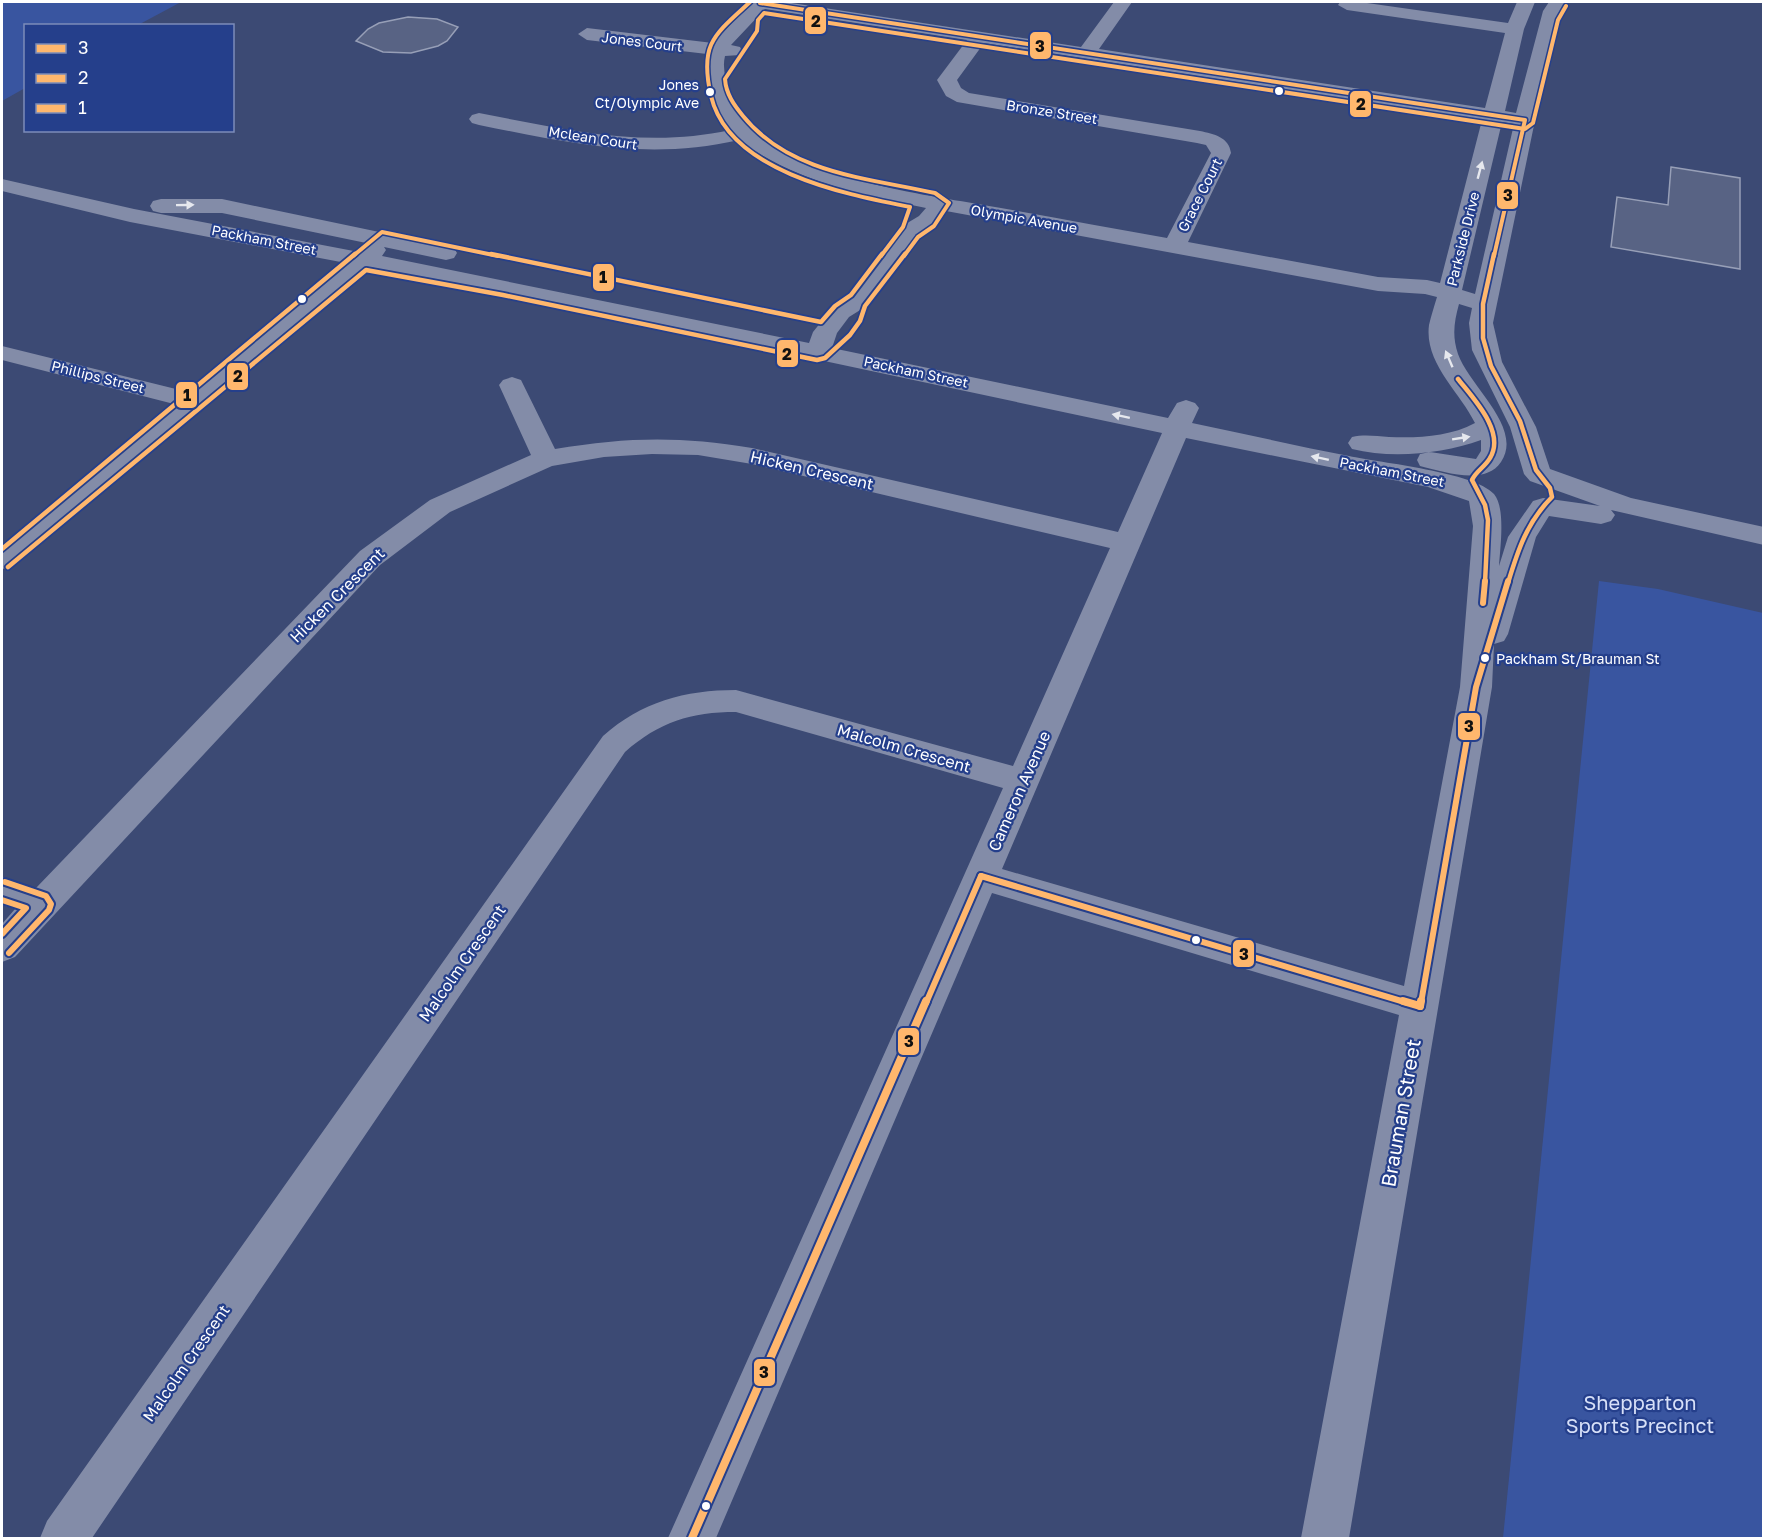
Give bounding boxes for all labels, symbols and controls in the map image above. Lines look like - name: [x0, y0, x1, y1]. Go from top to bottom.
- line badge: 2: [804, 6, 827, 35]
- text: 2: [811, 11, 821, 31]
- legend: [24, 24, 234, 132]
- street label: Jones Court: [601, 28, 684, 55]
- line badge: 3: [1029, 31, 1052, 60]
- text: 3: [78, 36, 89, 58]
- text: 3: [1035, 36, 1045, 56]
- text: 2: [78, 66, 88, 88]
- place label: Jones Ct/Olympic Ave: [595, 76, 699, 111]
- unlabelled marker: [1273, 85, 1285, 97]
- marker: Jones Ct/Olympic Ave: [704, 86, 716, 98]
- line badge: 2: [1349, 90, 1372, 118]
- text: 2: [1356, 94, 1366, 114]
- text: 1: [78, 96, 87, 118]
- street label: Bronze Street: [1005, 96, 1099, 127]
- street label: Mclean Court: [547, 122, 639, 153]
- street label: Grace Court: [1174, 155, 1225, 234]
- one-way arrow: [1476, 161, 1486, 180]
- line badge: 3: [1496, 181, 1519, 210]
- text: 3: [1503, 185, 1513, 205]
- street label: Parkside Drive: [1443, 190, 1482, 288]
- one-way arrow: [175, 201, 194, 210]
- street label: Olympic Avenue: [970, 201, 1079, 236]
- street label: Packham Street: [210, 221, 318, 258]
- line badge: 1: [592, 263, 615, 292]
- text: 1: [599, 267, 607, 287]
- unlabelled marker: [296, 293, 308, 305]
- line badge: 2: [776, 339, 799, 368]
- text: 2: [782, 344, 792, 364]
- one-way arrow: [1444, 350, 1454, 368]
- street label: Packham Street: [862, 352, 970, 391]
- street label: Phillips Street: [50, 357, 146, 396]
- line badge: 2: [226, 362, 249, 391]
- text: 2: [233, 366, 243, 386]
- line badge: 1: [175, 381, 198, 409]
- text: 1: [183, 385, 191, 405]
- one-way arrow: [1111, 410, 1130, 420]
- one-way arrow: [1451, 433, 1470, 442]
- street label: Hicken Crescent: [748, 446, 876, 494]
- one-way arrow: [1310, 453, 1329, 462]
- street label: Packham Street: [1338, 453, 1446, 490]
- street label: Hicken Crescent: [285, 543, 389, 647]
- place label: Packham St/Brauman St: [1496, 650, 1660, 667]
- marker: Packham St/Brauman St: [1479, 652, 1491, 664]
- line badge: 3: [1457, 712, 1481, 741]
- text: 3: [1464, 716, 1474, 736]
- street label: Malcolm Crescent: [835, 719, 973, 777]
- street label: Cameron Avenue: [984, 728, 1054, 854]
- street label: Malcolm Crescent: [414, 901, 510, 1025]
- unlabelled marker: [1190, 934, 1202, 946]
- line badge: 3: [1232, 939, 1255, 968]
- text: 3: [1239, 944, 1249, 964]
- line badge: 3: [897, 1027, 920, 1056]
- text: 3: [904, 1031, 914, 1051]
- street label: Brauman Street: [1375, 1037, 1425, 1189]
- street label: Malcolm Crescent: [138, 1301, 234, 1425]
- line badge: 3: [753, 1358, 776, 1387]
- text: 3: [759, 1362, 769, 1382]
- park label: Shepparton Sports Precinct: [1566, 1390, 1714, 1437]
- unlabelled marker: [700, 1500, 712, 1512]

